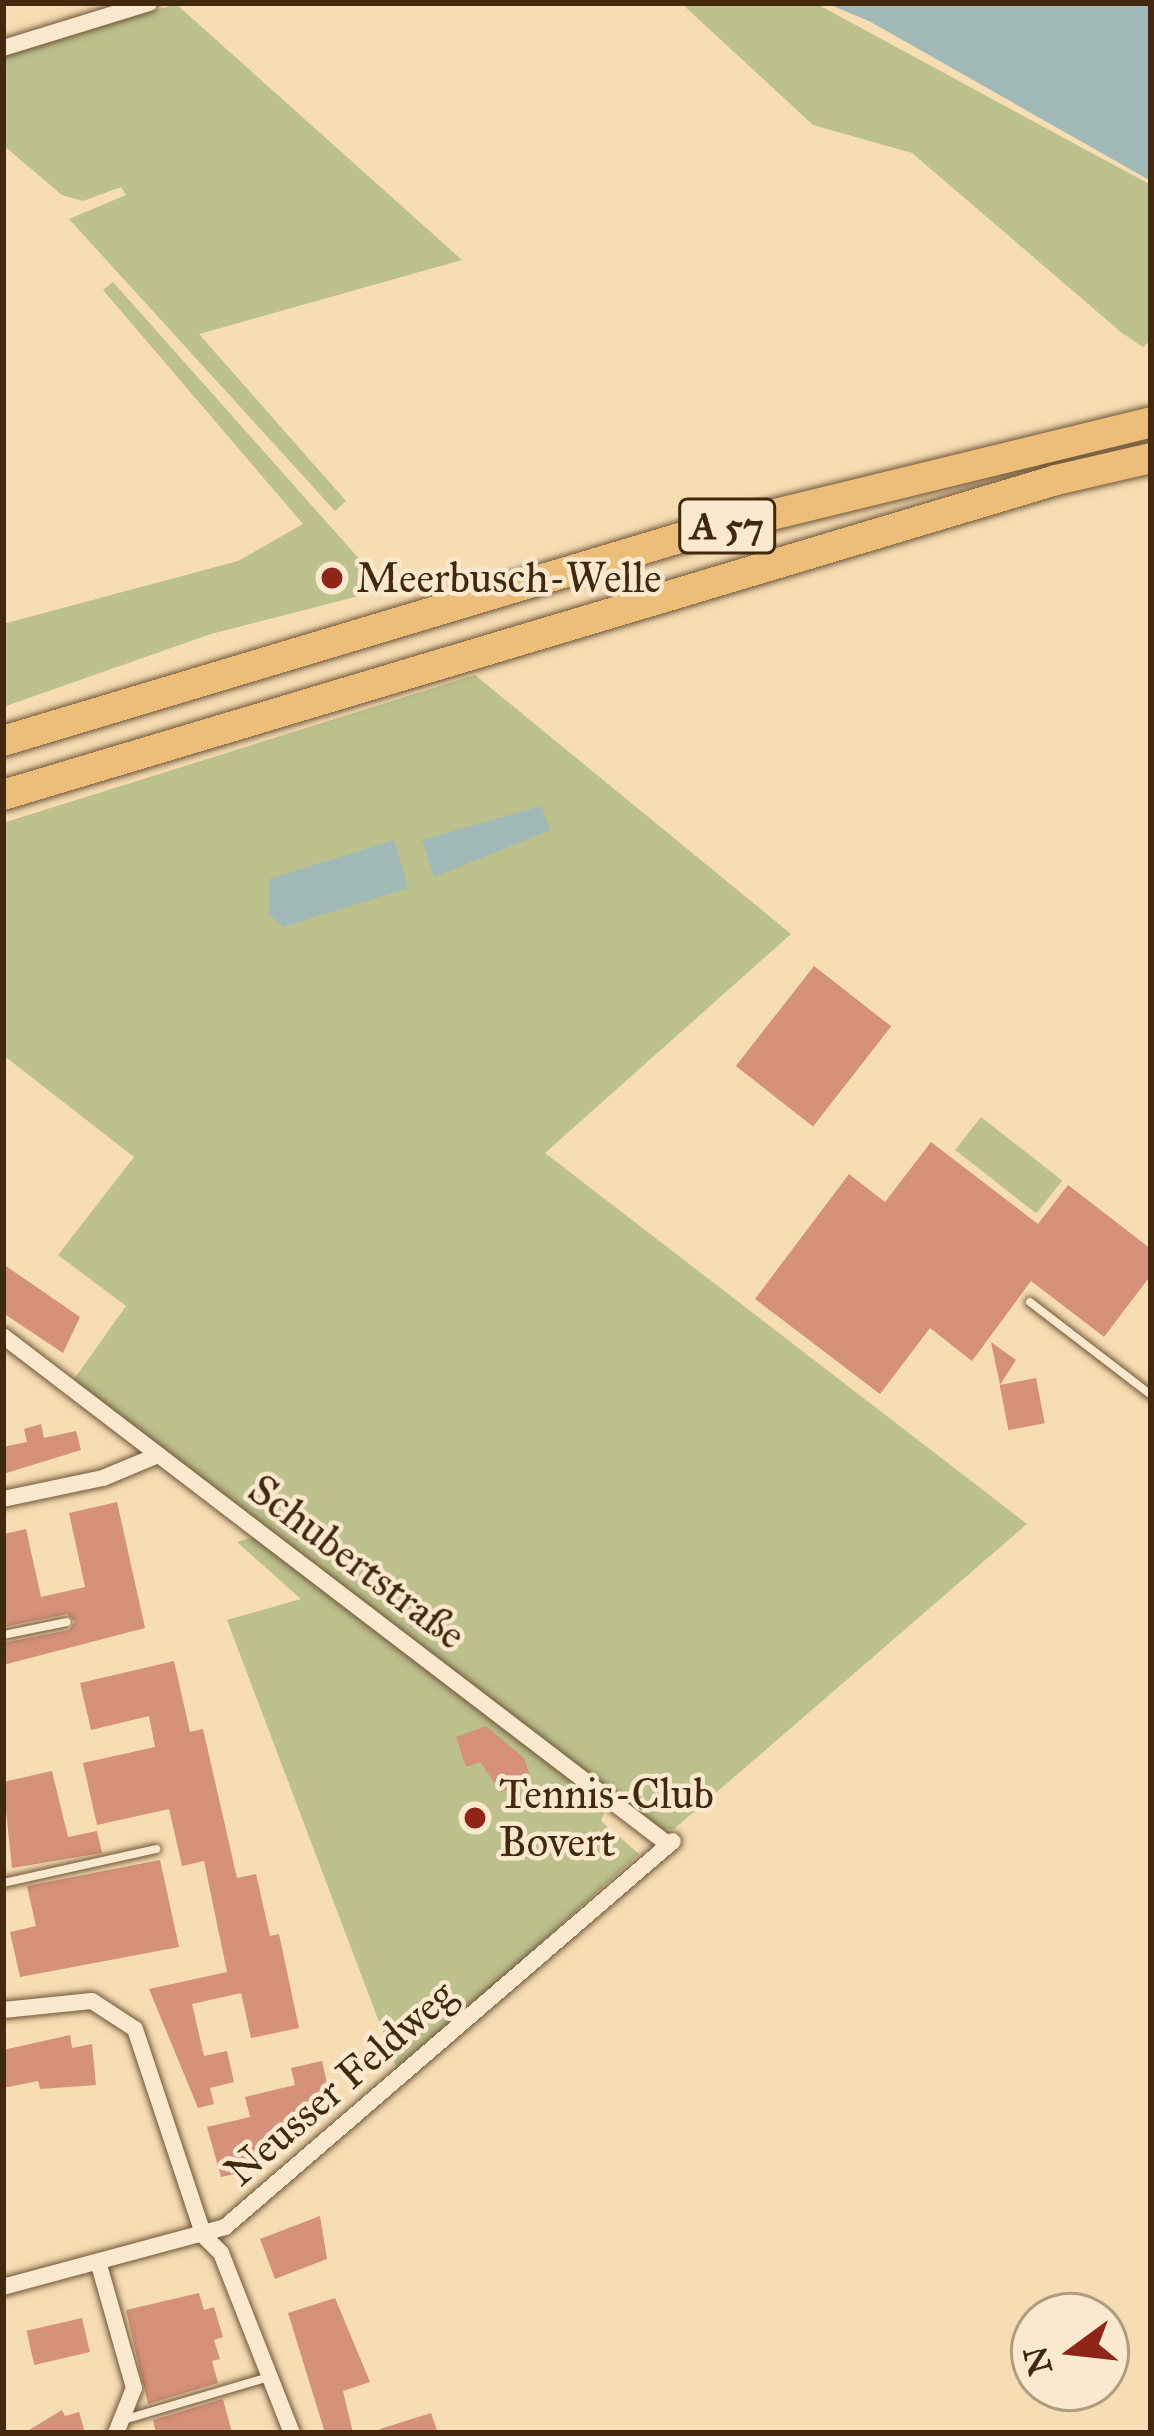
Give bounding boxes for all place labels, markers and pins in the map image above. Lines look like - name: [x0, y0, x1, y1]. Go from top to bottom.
- place label: Meerbusch-Welle: [356, 553, 662, 603]
- marker: Meerbusch-Welle: [319, 565, 345, 591]
- place label: Tennis-Club Bovert: [499, 1769, 714, 1868]
- marker: Tennis-Club Bovert: [462, 1805, 488, 1831]

